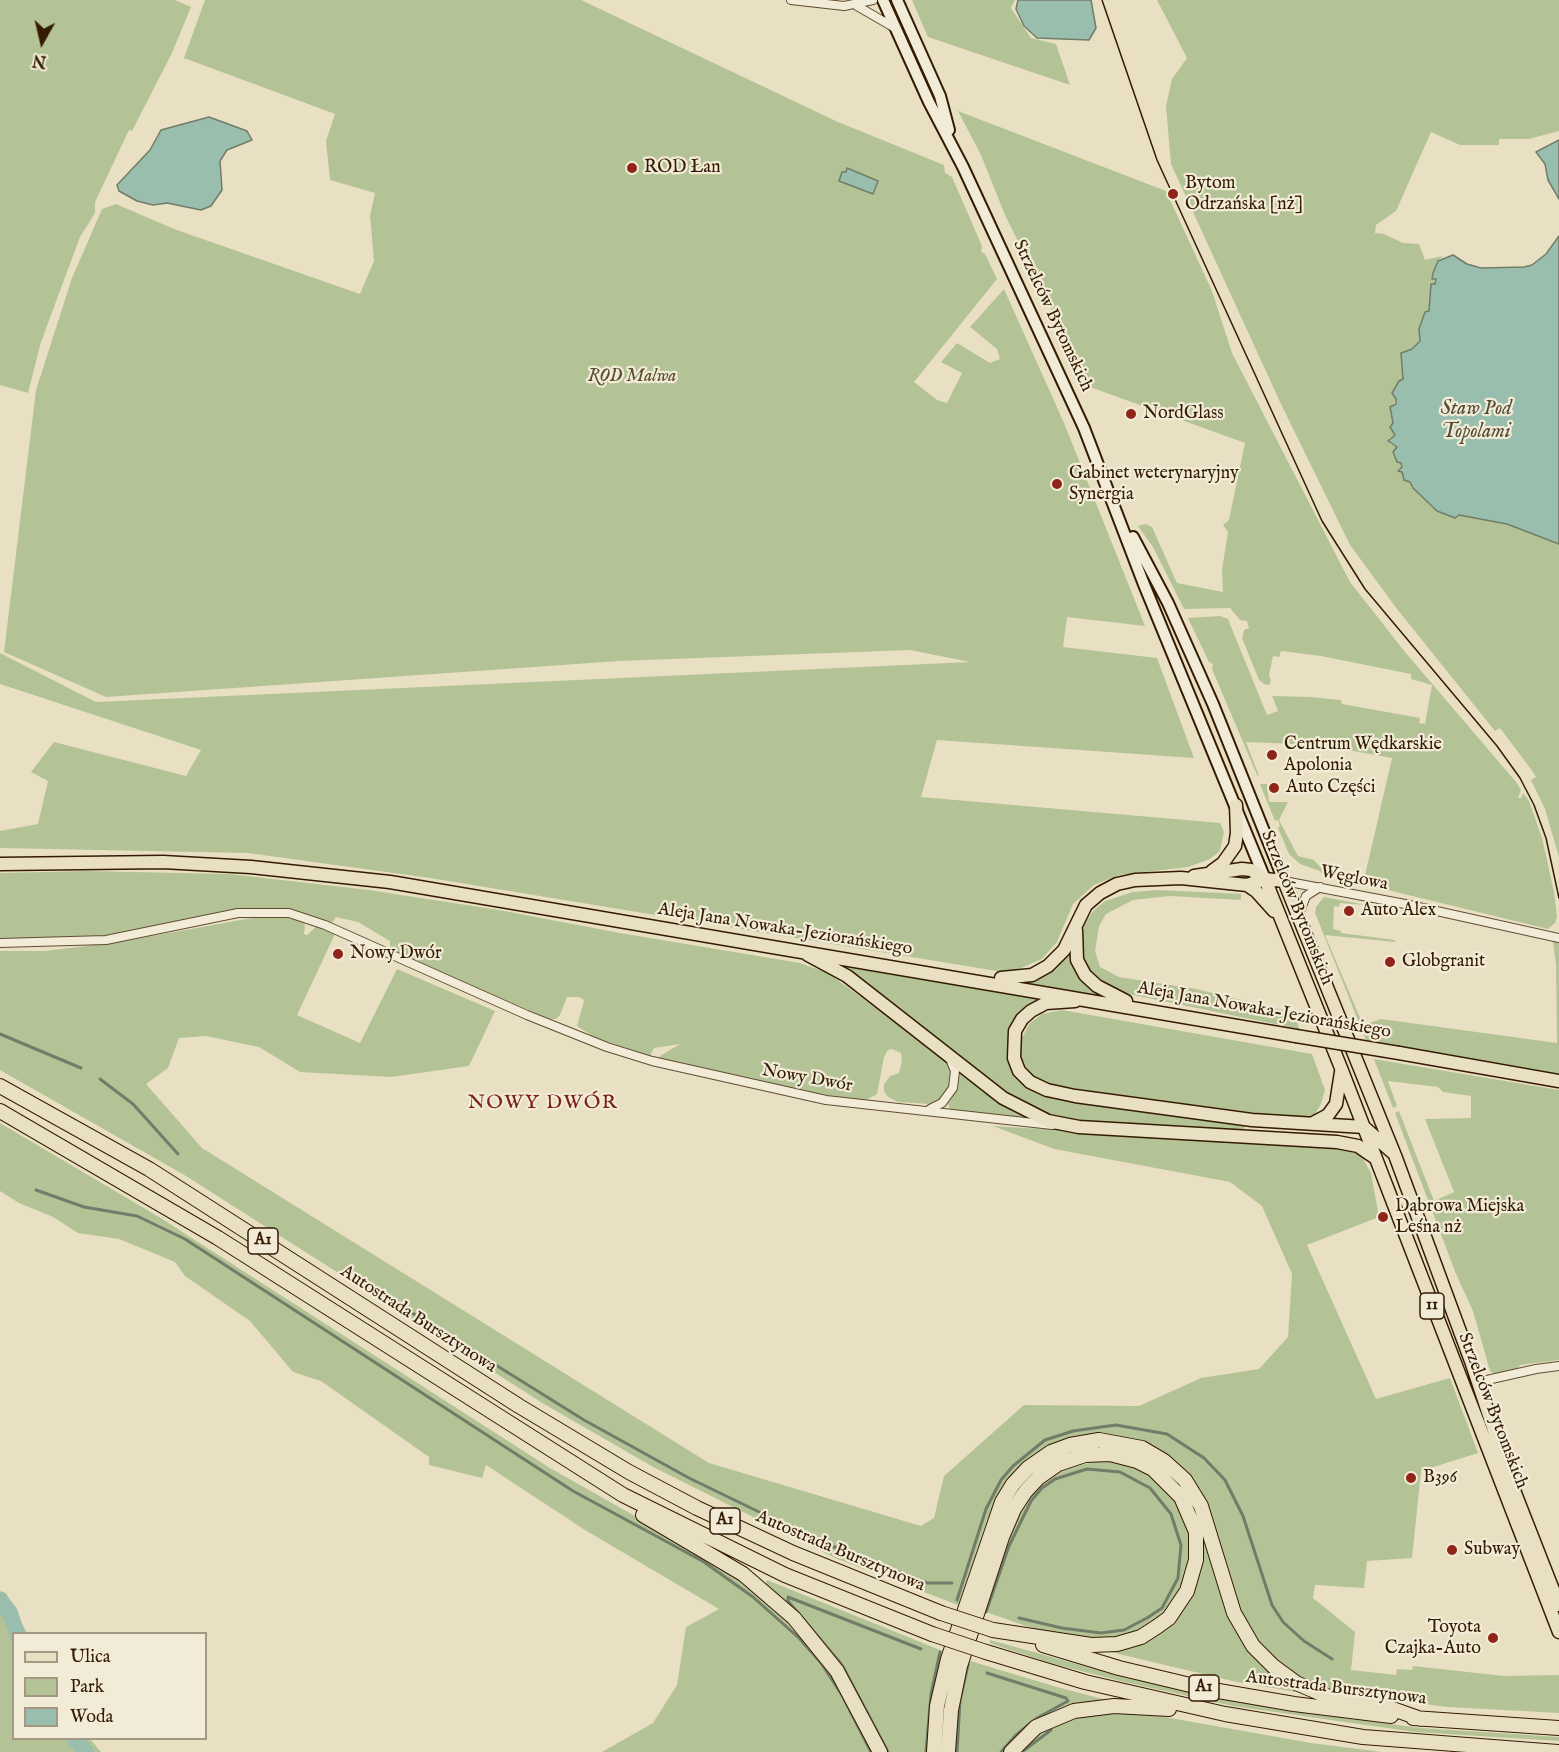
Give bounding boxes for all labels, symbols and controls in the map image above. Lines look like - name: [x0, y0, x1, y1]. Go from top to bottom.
- north arrow: [12, 12, 72, 72]
- text: N: [31, 49, 48, 71]
- place label: ROD Łan: [644, 157, 721, 179]
- marker: ROD Łan: [625, 161, 639, 175]
- place label: Bytom Odrzańska [nż]: [1185, 173, 1303, 216]
- marker: Bytom Odrzańska [nż]: [1166, 187, 1180, 201]
- street label: Strzelców Bytomskich: [1007, 237, 1097, 395]
- park label: ROD Malwa: [588, 366, 676, 388]
- water label: Staw Pod Topolami: [1440, 398, 1512, 445]
- place label: NordGlass: [1143, 403, 1224, 425]
- marker: NordGlass: [1124, 407, 1138, 421]
- place label: Gabinet weterynaryjny Synergia: [1069, 463, 1239, 506]
- marker: Gabinet weterynaryjny Synergia: [1050, 477, 1064, 491]
- place label: Centrum Wędkarskie Apolonia: [1284, 734, 1442, 777]
- marker: Centrum Wędkarskie Apolonia: [1265, 748, 1279, 762]
- place label: Auto Części: [1286, 777, 1375, 799]
- marker: Auto Części: [1267, 781, 1281, 795]
- street label: Strzelców Bytomskich: [1255, 827, 1337, 989]
- street label: Węglowa: [1318, 862, 1390, 896]
- street label: Aleja Jana Nowaka-Jeziorańskiego: [656, 899, 914, 961]
- place label: Auto Alex: [1361, 900, 1436, 922]
- marker: Auto Alex: [1342, 904, 1356, 918]
- place label: Nowy Dwór: [350, 943, 442, 965]
- marker: Nowy Dwór: [331, 947, 345, 961]
- place label: Globgranit: [1402, 951, 1485, 973]
- marker: Globgranit: [1383, 955, 1397, 969]
- street label: Aleja Jana Nowaka-Jeziorańskiego: [1135, 978, 1393, 1044]
- street label: Nowy Dwór: [760, 1060, 854, 1098]
- district label: NOWY DWÓR: [468, 1092, 618, 1116]
- place label: Dąbrowa Miejska Leśna nż: [1395, 1196, 1524, 1238]
- marker: Dąbrowa Miejska Leśna nż: [1376, 1210, 1390, 1224]
- road number: A1: [248, 1228, 278, 1254]
- street label: Autostrada Bursztynowa: [336, 1261, 500, 1379]
- road number: 11: [1420, 1293, 1444, 1319]
- street label: Strzelców Bytomskich: [1452, 1330, 1532, 1492]
- place label: B396: [1423, 1467, 1457, 1489]
- marker: B396: [1404, 1471, 1418, 1485]
- street label: Autostrada Bursztynowa: [752, 1507, 928, 1597]
- road number: A1: [710, 1508, 740, 1534]
- place label: Subway: [1464, 1539, 1520, 1561]
- marker: Subway: [1445, 1543, 1459, 1557]
- place label: Toyota Czajka-Auto: [1385, 1617, 1481, 1660]
- marker: Toyota Czajka-Auto: [1486, 1631, 1500, 1645]
- legend: [12, 1632, 207, 1740]
- text: Ulica: [70, 1646, 111, 1669]
- street label: Autostrada Bursztynowa: [1244, 1667, 1428, 1711]
- road number: A1: [1189, 1675, 1219, 1701]
- text: Park: [70, 1676, 104, 1699]
- text: Woda: [70, 1706, 113, 1729]

